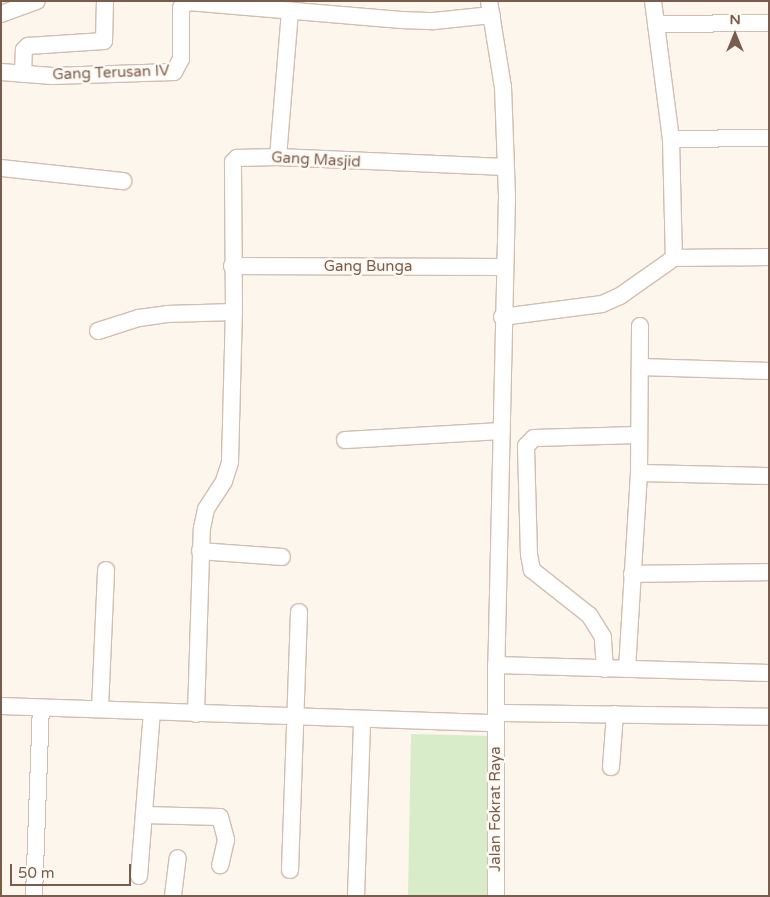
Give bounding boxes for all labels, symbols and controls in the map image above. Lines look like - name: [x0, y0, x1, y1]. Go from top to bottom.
- north arrow: [710, 10, 760, 60]
- text: N: [729, 11, 741, 28]
- street label: Gang Terusan IV: [52, 62, 170, 84]
- street label: Gang Masjid: [271, 149, 361, 171]
- street label: Gang Bunga: [324, 258, 412, 276]
- street label: Jalan Fokrat Raya: [487, 746, 505, 872]
- scale bar: [12, 854, 134, 886]
- text: 50 m: [18, 864, 55, 882]

